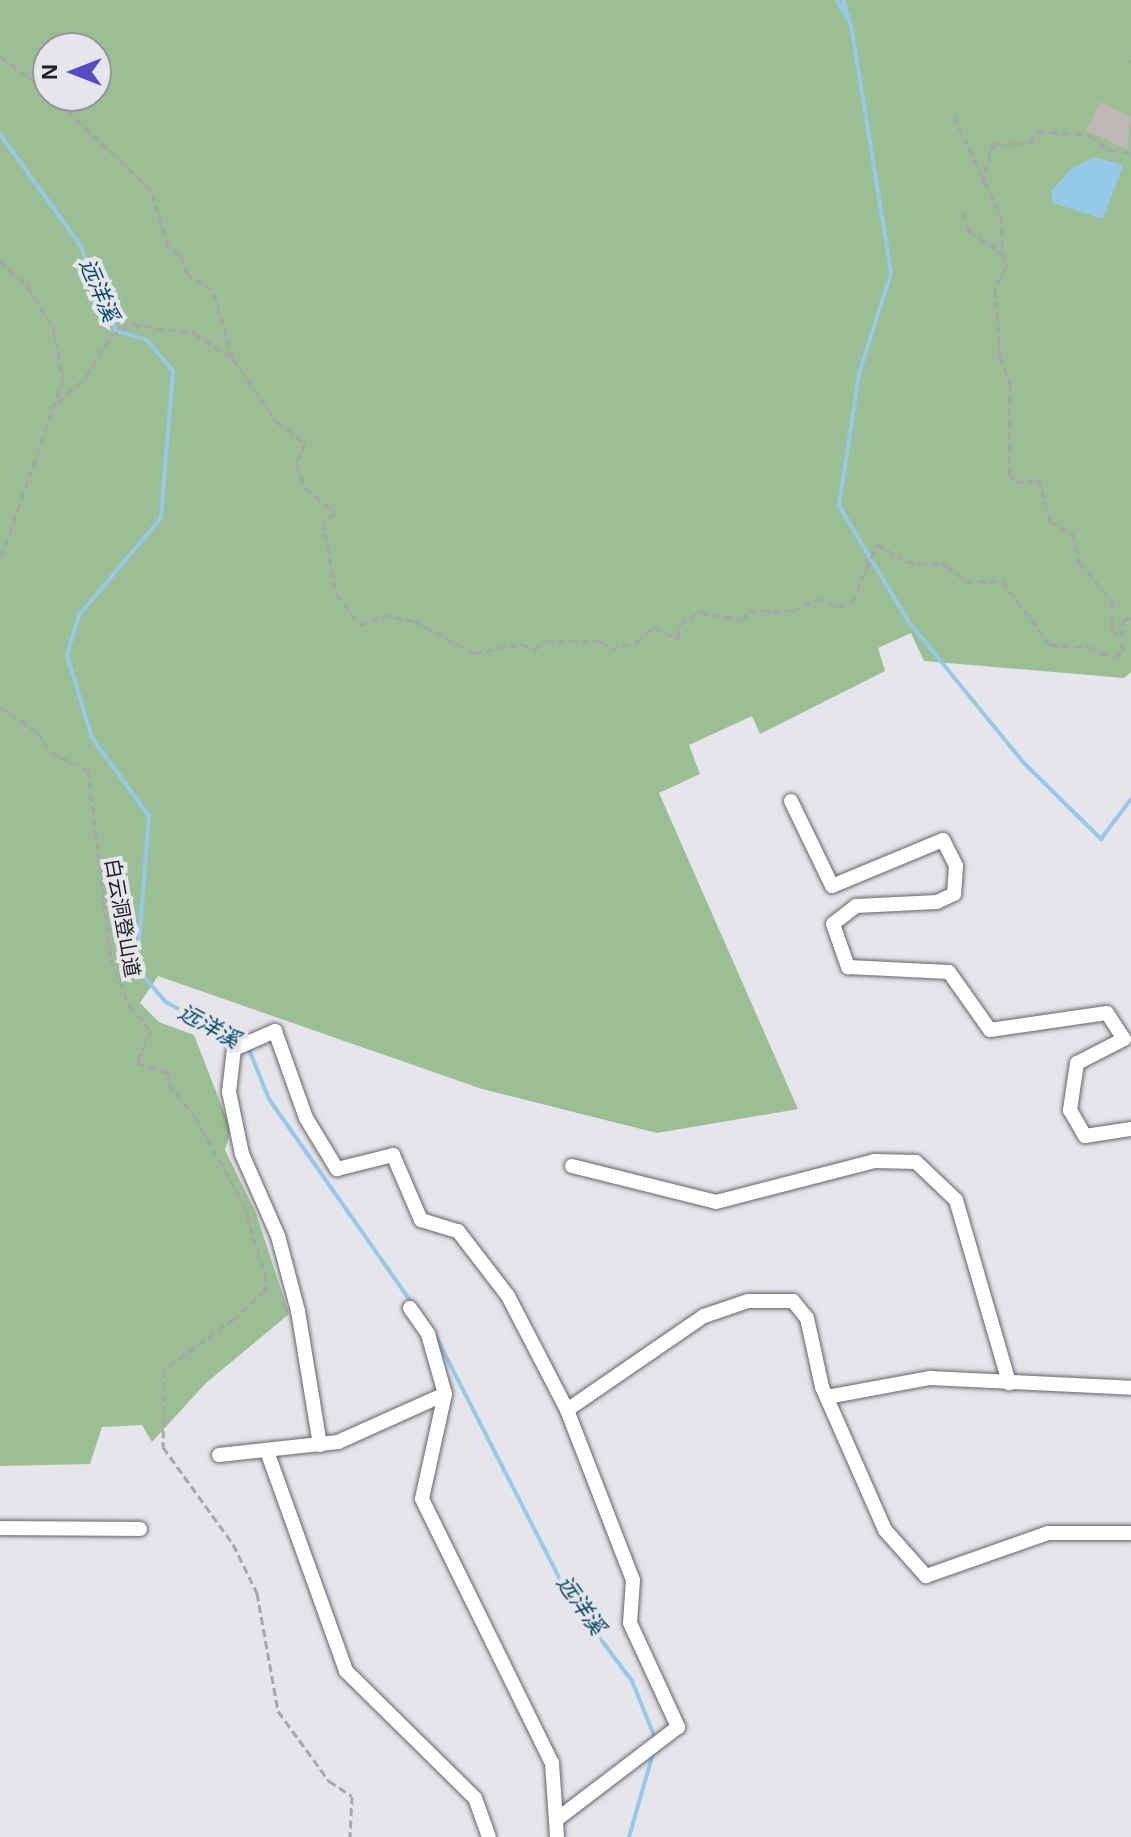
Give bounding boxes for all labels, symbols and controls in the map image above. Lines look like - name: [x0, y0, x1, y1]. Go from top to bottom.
- north arrow: [32, 32, 112, 112]
- text: N: [37, 64, 62, 80]
- water label: 远洋溪: [74, 254, 124, 326]
- street label: 白云洞登山道: [100, 857, 144, 979]
- water label: 远洋溪: [174, 998, 244, 1054]
- water label: 远洋溪: [551, 1570, 611, 1640]

